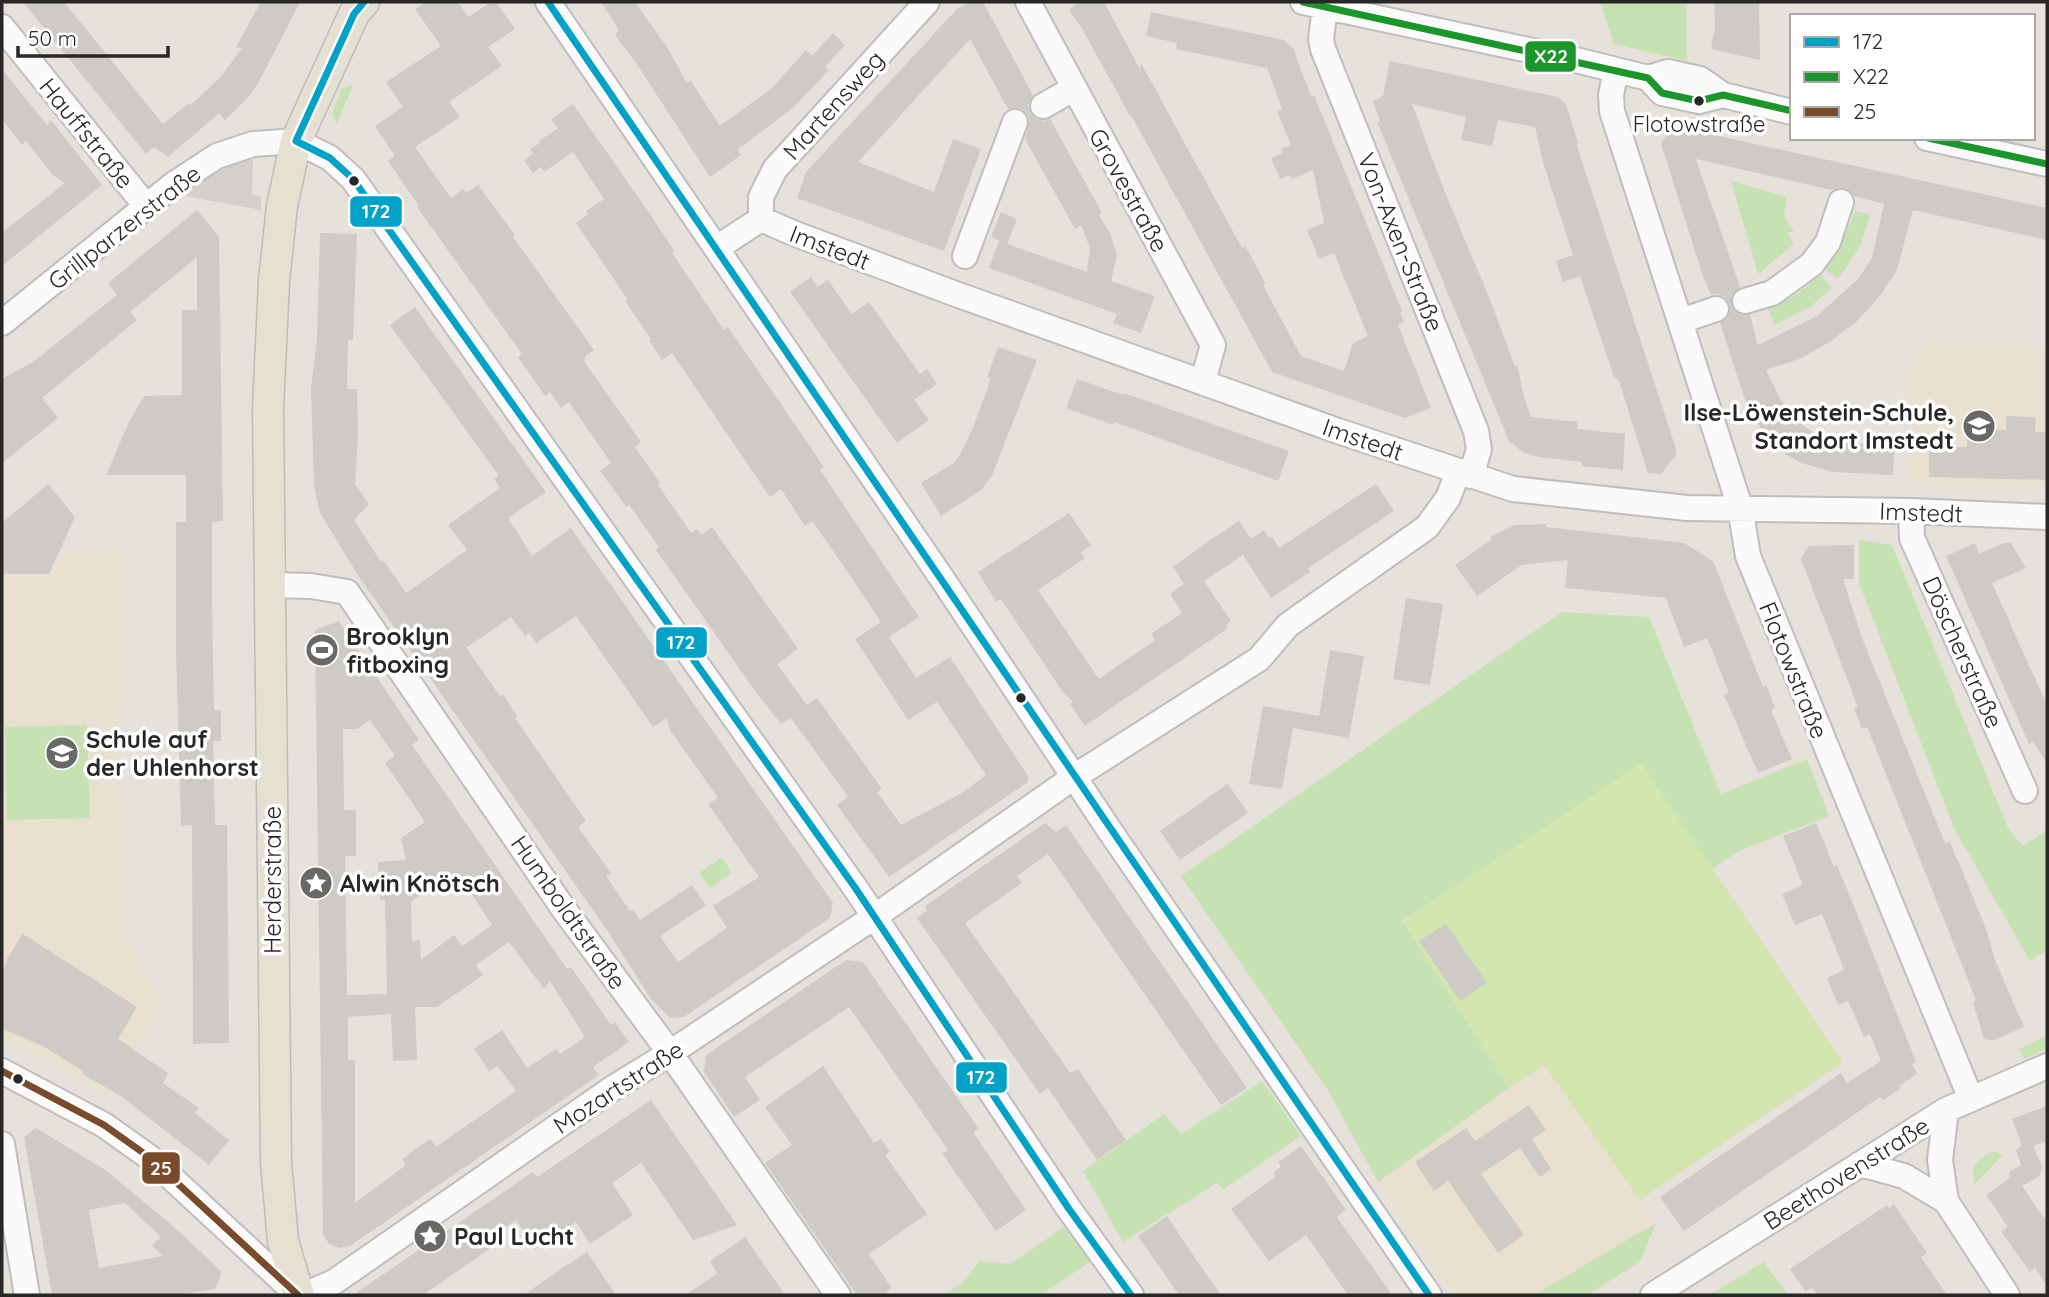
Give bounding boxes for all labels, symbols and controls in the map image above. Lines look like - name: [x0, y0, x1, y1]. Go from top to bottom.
- scale bar: [18, 14, 168, 58]
- legend: [1790, 14, 2035, 140]
- text: 50 m: [28, 25, 77, 51]
- text: 172: [1853, 28, 1883, 54]
- line badge: X22: [1524, 40, 1577, 73]
- street label: Martensweg: [776, 44, 890, 166]
- text: X22: [1534, 44, 1568, 68]
- text: X22: [1853, 63, 1889, 89]
- street label: Hauffstraße: [33, 72, 141, 194]
- marker: Flotowstraße: [1692, 94, 1706, 108]
- text: 25: [1853, 98, 1876, 124]
- place label: Flotowstraße: [1633, 110, 1765, 138]
- street label: Grovestraße: [1083, 123, 1175, 257]
- street label: Von-Axen-Straße: [1351, 148, 1451, 336]
- street label: Grillparzerstraße: [42, 158, 206, 296]
- unlabelled marker: [347, 174, 361, 188]
- line badge: 172: [349, 195, 403, 228]
- text: 172: [362, 199, 390, 223]
- street label: Imstedt: [786, 218, 874, 276]
- place label: Ilse-Löwenstein-Schule, Standort Imstedt: [1683, 397, 1954, 455]
- school or university icon: Ilse-Löwenstein-Schule, Standort Imstedt: [1960, 407, 1998, 445]
- street label: Imstedt: [1319, 411, 1407, 467]
- street label: Imstedt: [1879, 496, 1963, 528]
- street label: Döscherstraße: [1916, 572, 2010, 732]
- street label: Flotowstraße: [1753, 597, 1835, 743]
- place label: Brooklyn fitboxing: [346, 621, 450, 679]
- line badge: 172: [655, 626, 708, 659]
- text: 172: [667, 630, 695, 654]
- sports icon: Brooklyn fitboxing: [303, 631, 341, 669]
- unlabelled marker: [1014, 691, 1028, 705]
- place label: Schule auf der Uhlenhorst: [86, 724, 259, 782]
- school or university icon: Schule auf der Uhlenhorst: [43, 734, 81, 772]
- street label: Herderstraße: [257, 806, 287, 954]
- street label: Humboldtstraße: [505, 829, 633, 995]
- place icon: Alwin Knötsch: [297, 864, 335, 902]
- place label: Alwin Knötsch: [340, 868, 500, 898]
- street label: Mozartstraße: [547, 1034, 689, 1140]
- line badge: 172: [955, 1061, 1008, 1094]
- text: 172: [967, 1065, 995, 1089]
- unlabelled marker: [11, 1072, 25, 1086]
- street label: Beethovenstraße: [1758, 1110, 1934, 1236]
- line badge: 25: [141, 1151, 181, 1185]
- text: 25: [150, 1156, 172, 1180]
- place icon: Paul Lucht: [411, 1217, 449, 1255]
- place label: Paul Lucht: [454, 1221, 574, 1251]

